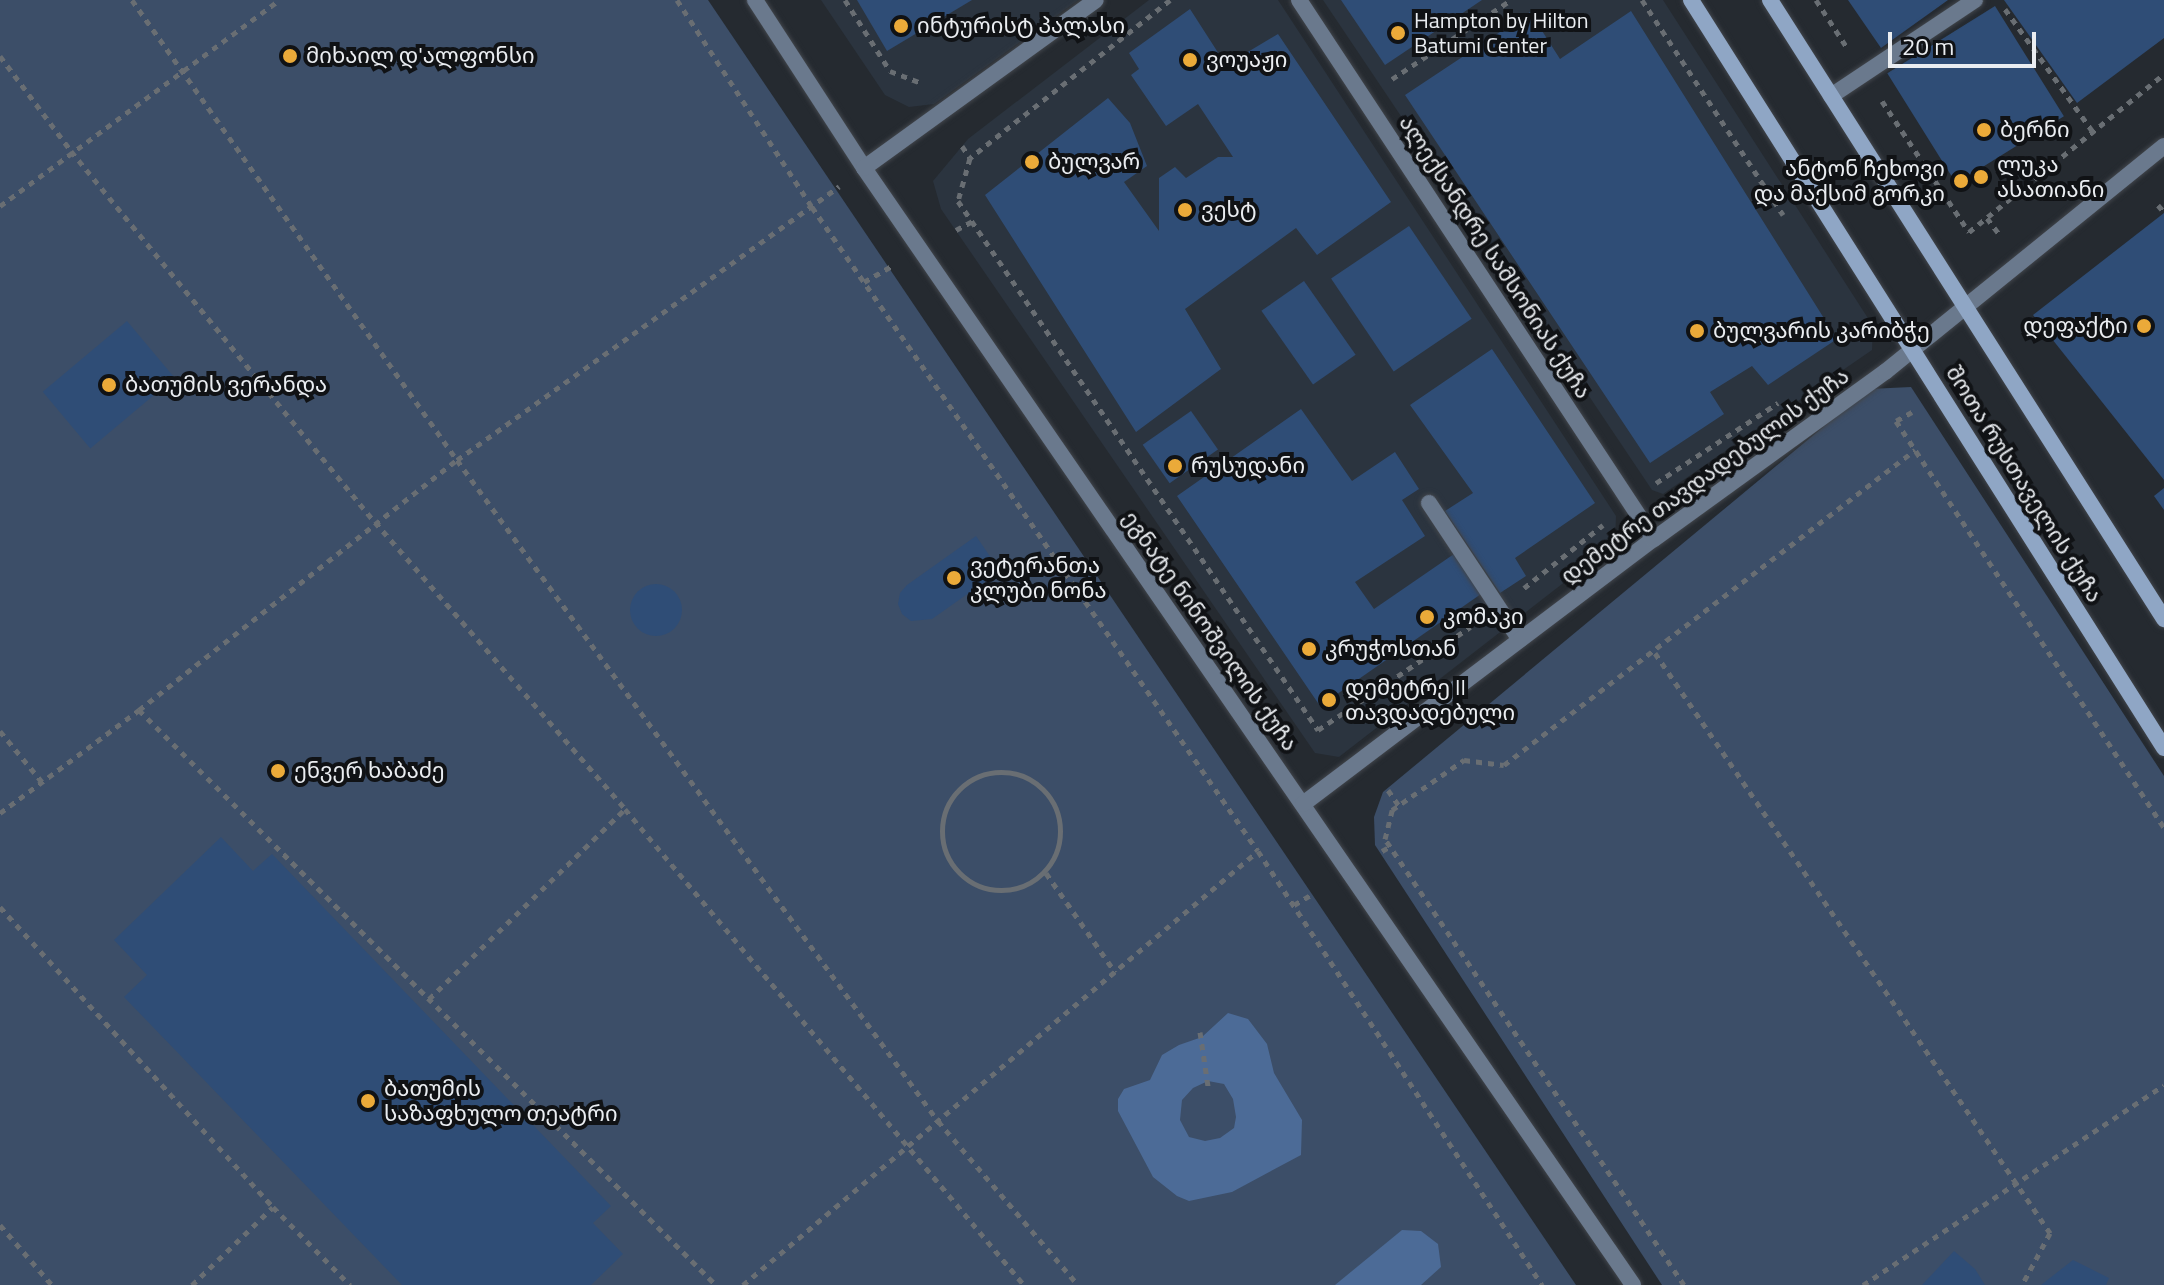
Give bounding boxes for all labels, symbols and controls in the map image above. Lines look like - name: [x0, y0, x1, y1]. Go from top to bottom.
- place label: Hampton by Hilton Batumi Center: [1414, 7, 1589, 58]
- place label: ინტურისტ პალასი: [917, 13, 1125, 39]
- scale bar: [1892, 16, 2040, 66]
- marker: ინტურისტ პალასი: [892, 17, 910, 35]
- marker: Hampton by Hilton Batumi Center: [1389, 24, 1407, 42]
- text: 20 m: [1902, 28, 1954, 64]
- place label: მიხაილ დ'ალფონსი: [306, 43, 535, 69]
- marker: მიხაილ დ'ალფონსი: [281, 47, 299, 65]
- place label: ვოუაჟი: [1206, 47, 1287, 73]
- marker: ვოუაჟი: [1181, 51, 1199, 69]
- street label: ალექსანდრე სამსონიას ქუჩა: [1393, 110, 1597, 404]
- place label: ბერნი: [2000, 117, 2070, 143]
- marker: ბერნი: [1975, 121, 1993, 139]
- place label: ბულვარ: [1048, 149, 1140, 175]
- place label: ლუკა ასათიანი: [1997, 151, 2104, 202]
- marker: ბულვარ: [1023, 153, 1041, 171]
- place label: ანტონ ჩეხოვი და მაქსიმ გორკი: [1754, 155, 1945, 206]
- marker: ლუკა ასათიანი: [1972, 168, 1990, 186]
- marker: ანტონ ჩეხოვი და მაქსიმ გორკი: [1952, 172, 1970, 190]
- place label: ვესტ: [1201, 197, 1257, 223]
- marker: ვესტ: [1176, 201, 1194, 219]
- place label: დეფაქტი: [2023, 313, 2128, 339]
- marker: დეფაქტი: [2135, 317, 2153, 335]
- place label: ბულვარის კარიბჭე: [1713, 318, 1930, 344]
- marker: ბულვარის კარიბჭე: [1688, 322, 1706, 340]
- street label: შოთა რუსთაველის ქუჩა: [1940, 361, 2108, 607]
- street label: დემეტრე თავდადებულის ქუჩა: [1556, 363, 1854, 589]
- place label: ბათუმის ვერანდა: [125, 372, 327, 398]
- marker: ბათუმის ვერანდა: [100, 376, 118, 394]
- place label: რუსუდანი: [1191, 453, 1305, 479]
- marker: რუსუდანი: [1166, 457, 1184, 475]
- street label: ეგნატე ნინოშვილის ქუჩა: [1117, 506, 1303, 756]
- place label: ვეტერანთა კლუბი ნონა: [970, 552, 1107, 604]
- marker: ვეტერანთა კლუბი ნონა: [945, 569, 963, 587]
- place label: კომაკი: [1443, 604, 1524, 630]
- marker: კომაკი: [1418, 608, 1436, 626]
- place label: კრუჭოსთან: [1325, 636, 1456, 662]
- marker: კრუჭოსთან: [1300, 640, 1318, 658]
- place label: დემეტრე II თავდადებული: [1345, 674, 1515, 726]
- marker: დემეტრე II თავდადებული: [1320, 691, 1338, 709]
- place label: ენვერ ხაბაძე: [294, 758, 445, 784]
- marker: ენვერ ხაბაძე: [269, 762, 287, 780]
- place label: ბათუმის საზაფხულო თეატრი: [384, 1075, 618, 1126]
- marker: ბათუმის საზაფხულო თეატრი: [359, 1092, 377, 1110]

